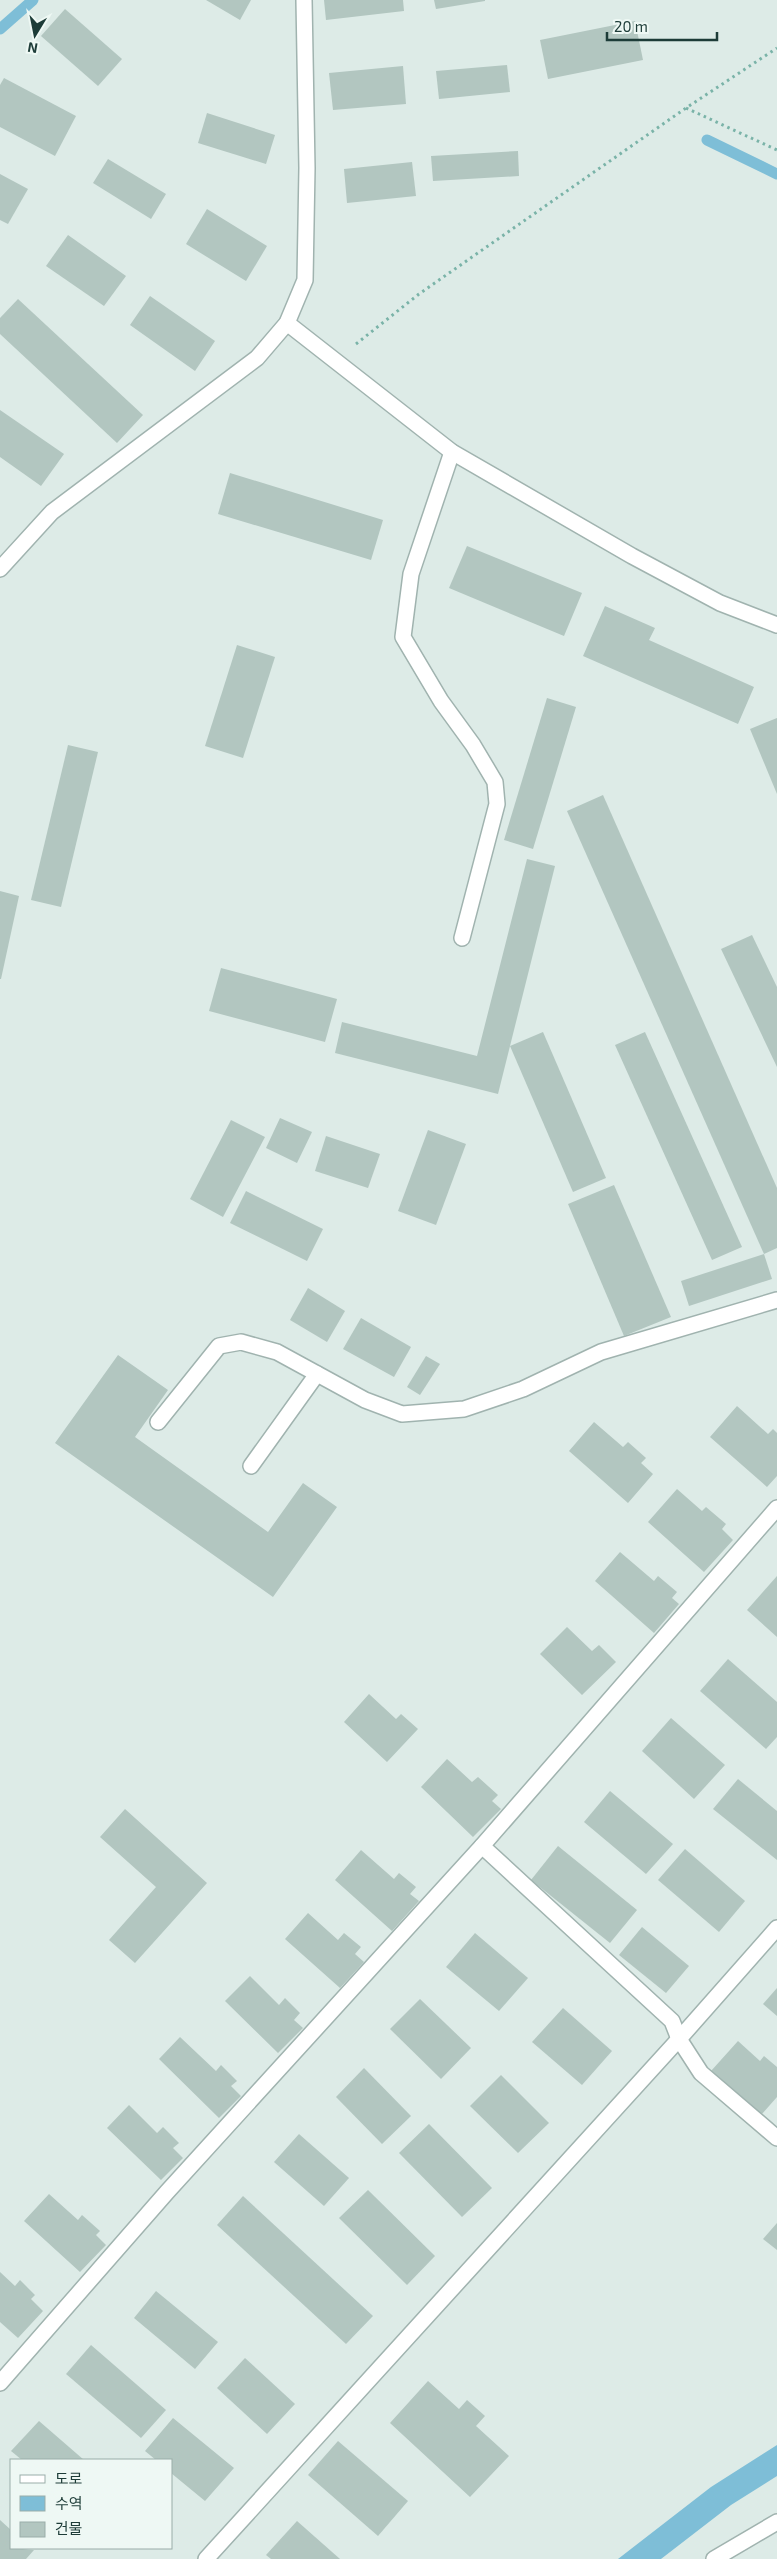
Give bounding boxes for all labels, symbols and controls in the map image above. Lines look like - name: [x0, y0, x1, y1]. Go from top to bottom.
- north arrow: [10, 10, 60, 60]
- scale bar: [607, 10, 717, 42]
- text: 20 m: [614, 17, 648, 35]
- text: N: [26, 39, 39, 58]
- legend: [10, 2459, 172, 2549]
- text: 도로: [55, 2469, 83, 2487]
- text: 수역: [55, 2494, 83, 2512]
- text: 건물: [55, 2519, 83, 2537]

